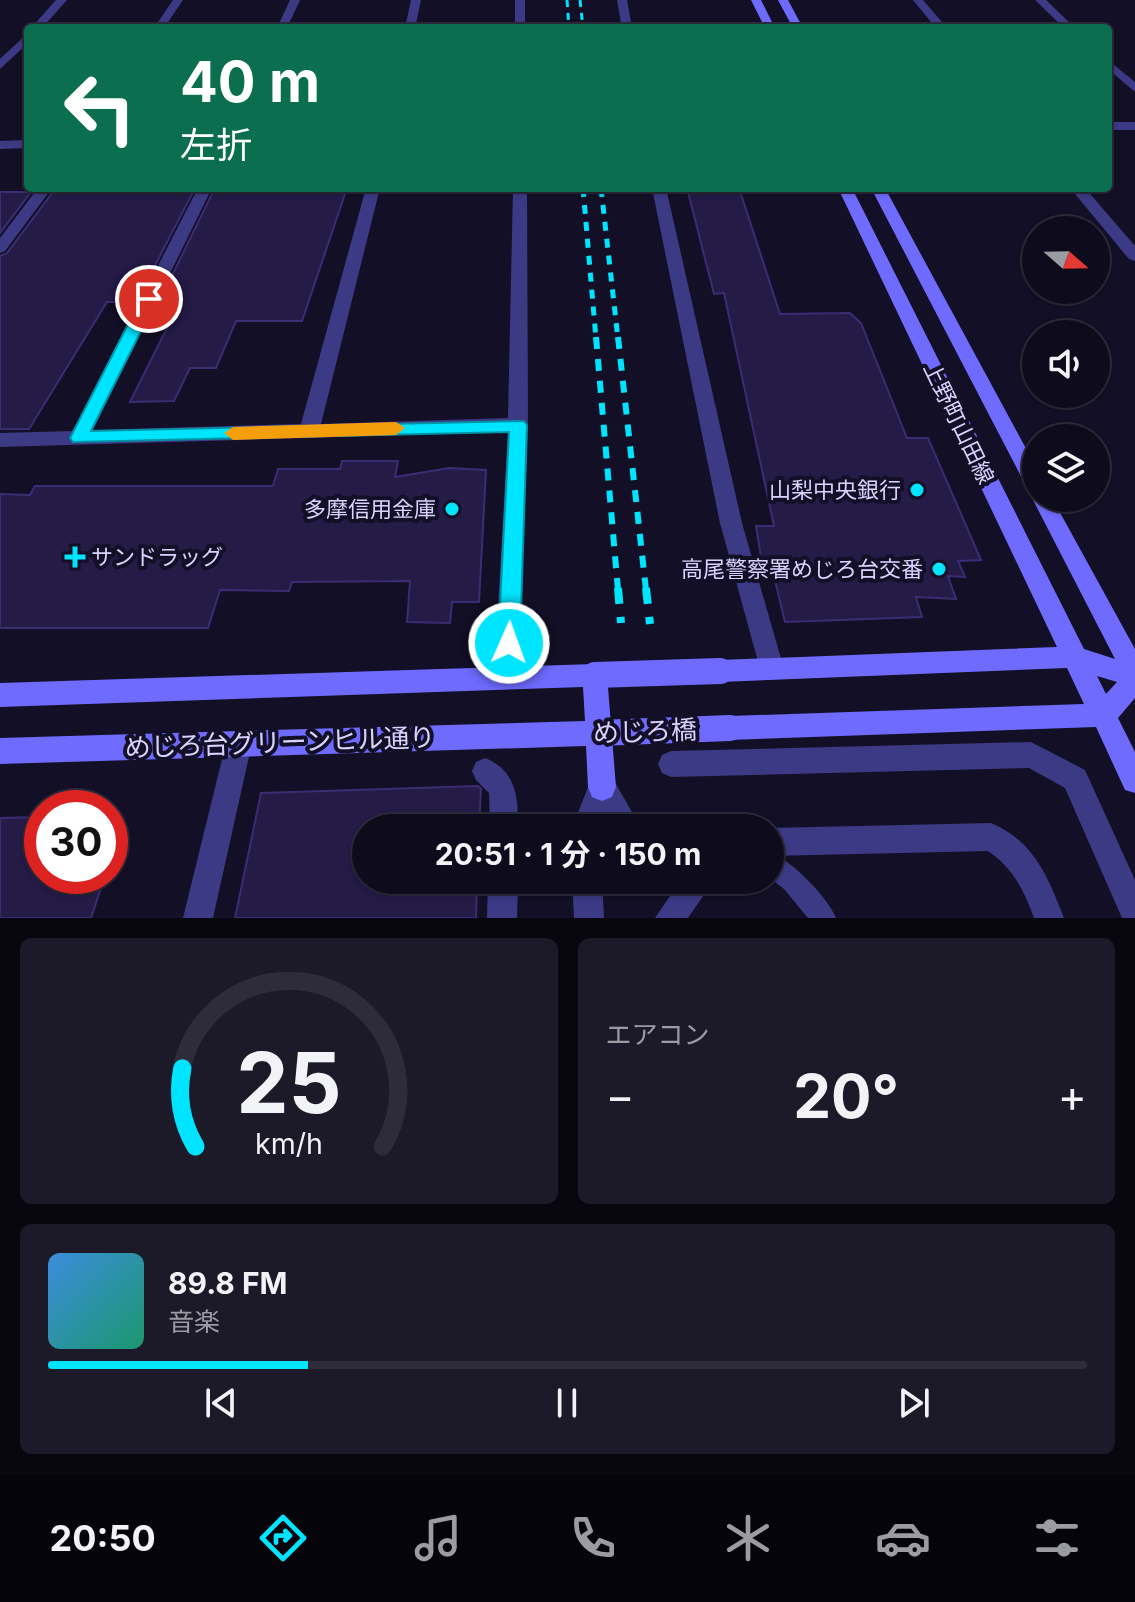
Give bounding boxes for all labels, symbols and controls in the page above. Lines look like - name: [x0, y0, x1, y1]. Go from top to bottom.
- text: 40 m: [180, 48, 320, 116]
- icon: left: [48, 56, 152, 160]
- text: 左折: [180, 123, 252, 167]
- north arrow: [1022, 216, 1110, 304]
- map controls: [1022, 216, 1110, 512]
- pin: [115, 265, 183, 333]
- icon: arrive: [127, 277, 171, 321]
- button: sound: [1022, 320, 1110, 408]
- street label: 上野町山田線: [918, 358, 1000, 488]
- button: layers: [1022, 424, 1110, 512]
- place label: 山梨中央銀行: [769, 477, 901, 503]
- marker: 山梨中央銀行: [908, 481, 926, 499]
- place label: 多摩信用金庫: [304, 496, 436, 522]
- marker: 多摩信用金庫: [443, 500, 461, 518]
- place label: サンドラッグ: [91, 544, 223, 570]
- marker: サンドラッグ: [66, 548, 84, 566]
- place label: 高尾警察署めじろ台交番: [681, 556, 923, 582]
- marker: 高尾警察署めじろ台交番: [930, 560, 948, 578]
- position arrow: [467, 601, 551, 685]
- street label: めじろ橋: [592, 714, 698, 748]
- street label: めじろ台グリーンヒル通り: [124, 721, 436, 763]
- speed limit sign: 30: [24, 790, 128, 894]
- text: 20:51 · 1 分 · 150 m: [435, 836, 701, 872]
- text: エアコン: [606, 1019, 710, 1050]
- text: 25: [236, 1032, 342, 1133]
- text: 20°: [793, 1060, 899, 1132]
- text: −: [606, 1069, 635, 1123]
- text: +: [1058, 1069, 1087, 1123]
- text: km/h: [255, 1126, 323, 1161]
- text: 89.8 FM: [168, 1265, 288, 1301]
- text: 音楽: [168, 1306, 220, 1337]
- icon: previous: [199, 1381, 243, 1425]
- icon: pause: [545, 1381, 589, 1425]
- icon: next: [892, 1381, 936, 1425]
- icon: directions: [255, 1510, 311, 1566]
- icon: music: [410, 1510, 466, 1566]
- icon: phone: [565, 1510, 621, 1566]
- icon: climate: [720, 1510, 776, 1566]
- icon: car: [875, 1510, 931, 1566]
- icon: filters: [1029, 1510, 1085, 1566]
- text: 20:50: [49, 1516, 156, 1560]

